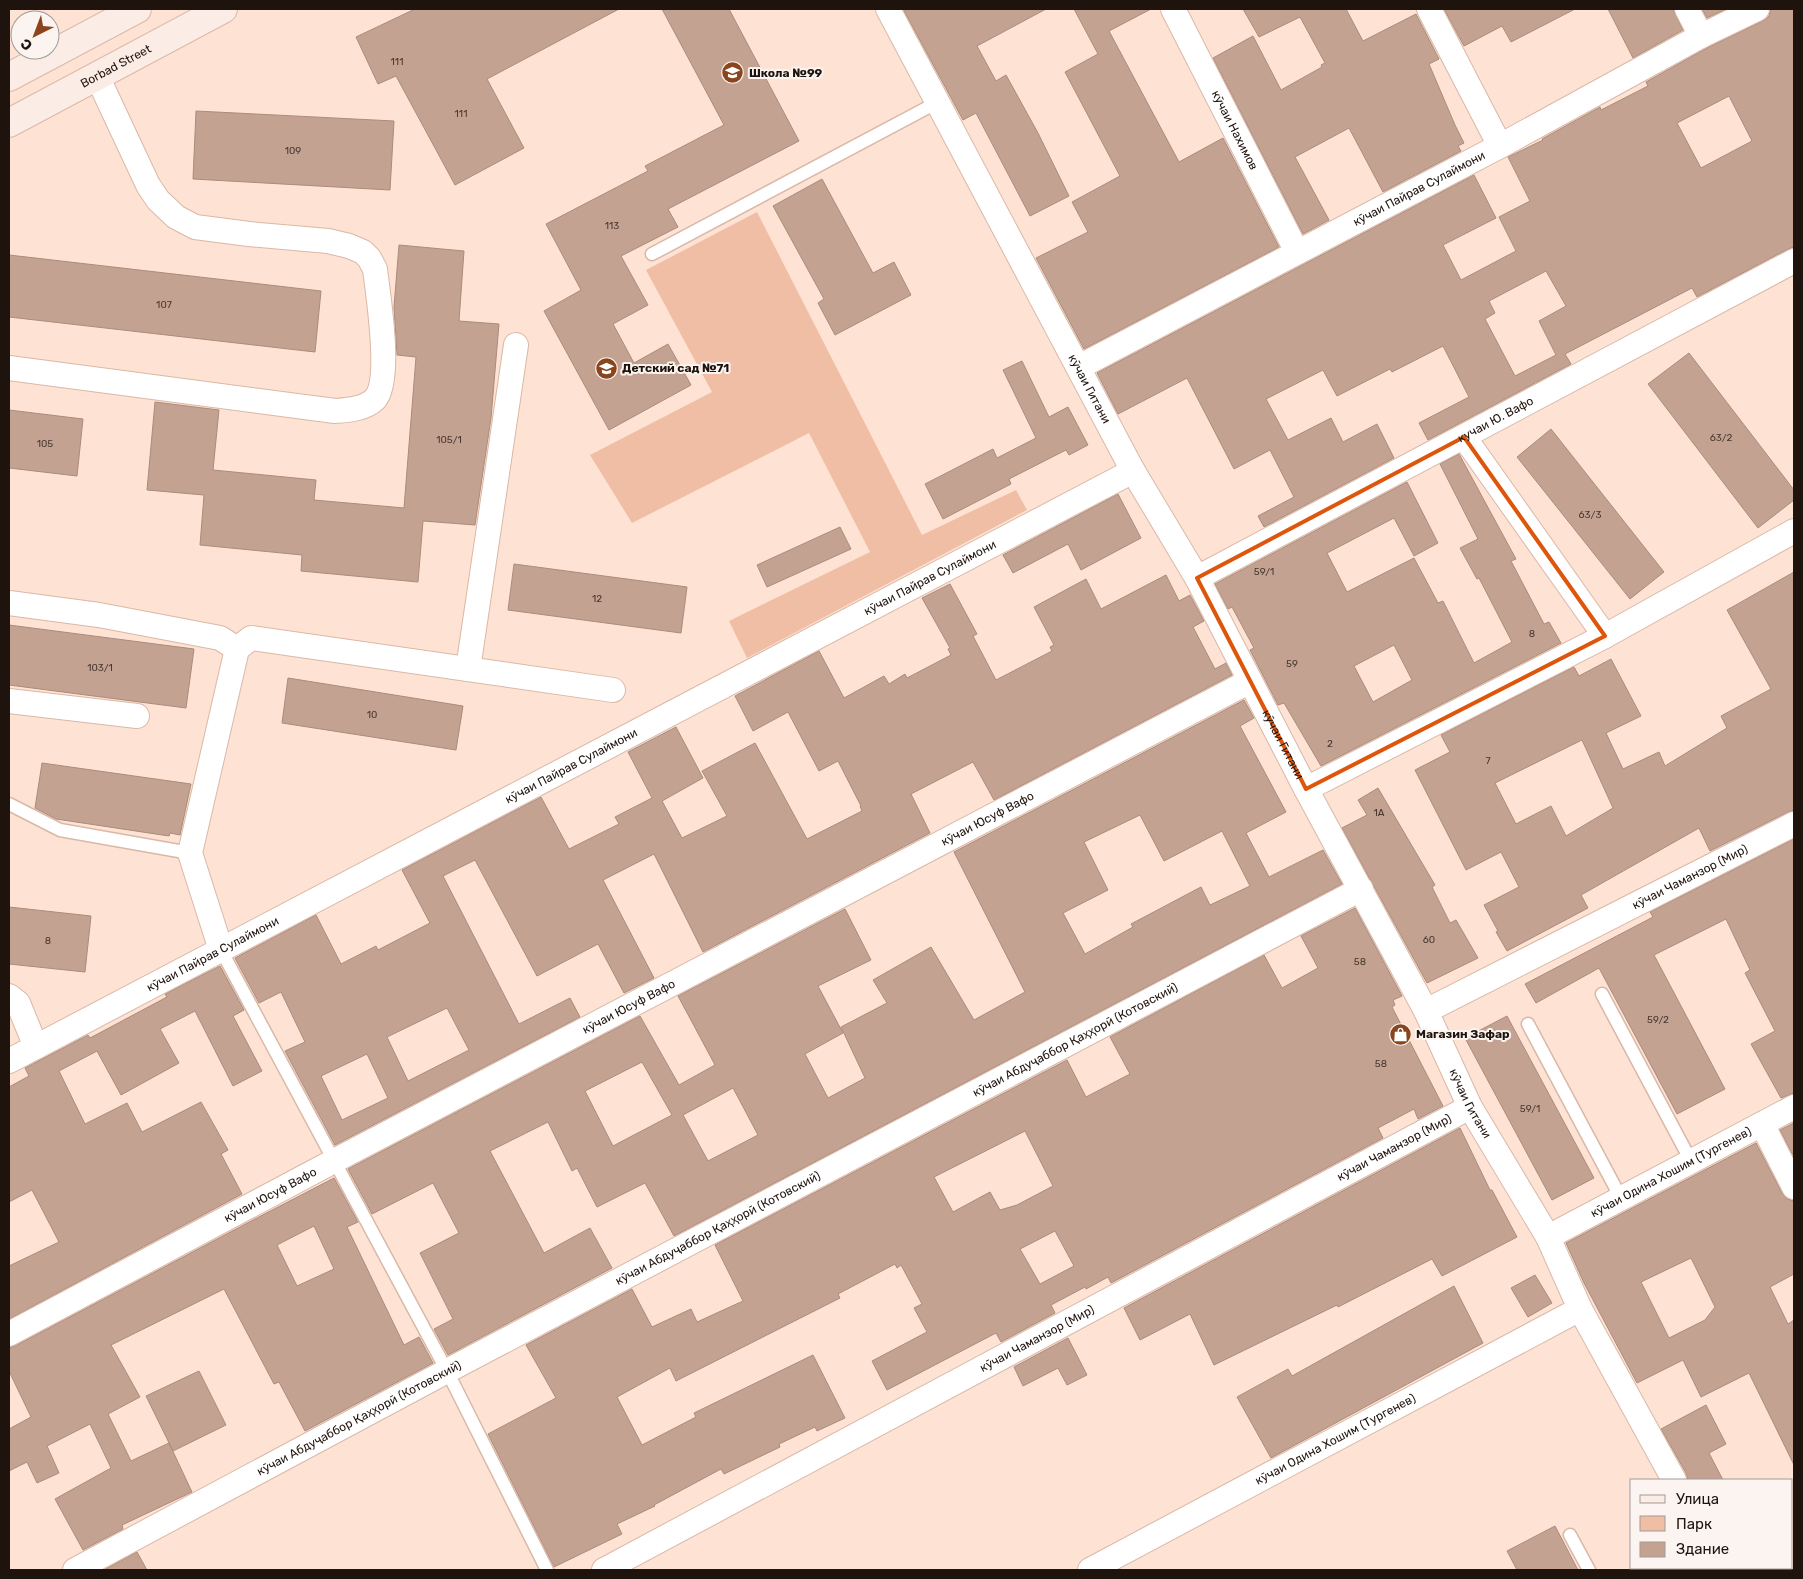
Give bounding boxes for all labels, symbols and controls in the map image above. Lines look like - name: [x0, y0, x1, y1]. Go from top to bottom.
- north arrow: [10, 10, 60, 60]
- text: С: [17, 35, 36, 54]
- street label: Borbad Street: [78, 41, 154, 91]
- house number: 111: [391, 56, 403, 68]
- school or university icon: Школа №99: [721, 61, 745, 85]
- place label: Школа №99: [749, 66, 823, 80]
- street label: кӯчаи Нахимов: [1209, 88, 1261, 172]
- house number: 111: [455, 108, 467, 120]
- house number: 109: [285, 145, 301, 157]
- street label: кӯчаи Пайрав Сулаймони: [1351, 148, 1487, 229]
- house number: 113: [605, 220, 619, 232]
- house number: 107: [156, 299, 172, 311]
- street label: кӯчаи Гитани: [1065, 352, 1114, 426]
- school or university icon: Детский сад №71: [594, 356, 618, 380]
- place label: Детский сад №71: [622, 361, 729, 375]
- street label: кучаи Ю. Вафо: [1455, 394, 1536, 445]
- house number: 63/2: [1710, 432, 1732, 444]
- house number: 105/1: [436, 434, 462, 446]
- house number: 105: [37, 438, 53, 450]
- house number: 63/3: [1579, 509, 1601, 521]
- street label: кӯчаи Пайрав Сулаймони: [861, 537, 998, 618]
- house number: 59/1: [1254, 566, 1274, 578]
- house number: 12: [592, 593, 602, 605]
- house number: 8: [1529, 628, 1535, 640]
- house number: 59: [1286, 658, 1298, 670]
- house number: 103/1: [87, 662, 113, 674]
- street label: кӯчаи Гитани: [1259, 707, 1307, 782]
- house number: 10: [367, 709, 377, 721]
- street label: кӯчаи Пайрав Сулаймони: [503, 725, 640, 806]
- house number: 2: [1327, 738, 1333, 750]
- house number: 7: [1485, 755, 1491, 767]
- street label: кӯчаи Юсуф Вафо: [939, 788, 1036, 849]
- house number: 1А: [1374, 807, 1385, 819]
- street label: кӯчаи Чаманзор (Мир): [1630, 842, 1750, 912]
- street label: кӯчаи Пайрав Сулаймони: [144, 914, 281, 995]
- house number: 60: [1423, 934, 1435, 946]
- house number: 8: [45, 935, 51, 947]
- house number: 58: [1354, 956, 1366, 968]
- street label: кӯчаи Юсуф Вафо: [580, 976, 678, 1037]
- street label: кӯчаи Абдуҷаббор Қаҳҳорӣ (Котовский): [970, 980, 1180, 1100]
- house number: 59/2: [1647, 1014, 1669, 1026]
- shop icon: Магазин Зафар: [1388, 1022, 1412, 1046]
- place label: Магазин Зафар: [1416, 1027, 1510, 1041]
- house number: 58: [1375, 1058, 1387, 1070]
- street label: кӯчаи Гитани: [1446, 1067, 1494, 1141]
- house number: 59/1: [1520, 1103, 1540, 1115]
- street label: кӯчаи Чаманзор (Мир): [1335, 1111, 1454, 1184]
- street label: кӯчаи Одина Хошим (Тургенев): [1588, 1124, 1754, 1220]
- street label: кӯчаи Юсуф Вафо: [222, 1165, 319, 1225]
- street label: кӯчаи Абдуҷаббор Қаҳҳорӣ (Котовский): [613, 1168, 823, 1288]
- street label: кӯчаи Чаманзор (Мир): [977, 1302, 1097, 1375]
- street label: кӯчаи Абдуҷаббор Қаҳҳорӣ (Котовский): [254, 1358, 464, 1479]
- street label: кӯчаи Одина Хошим (Тургенев): [1253, 1391, 1418, 1488]
- legend: [1630, 1479, 1793, 1569]
- text: Улица: [1676, 1490, 1719, 1508]
- text: Парк: [1676, 1515, 1712, 1533]
- text: Здание: [1676, 1540, 1729, 1558]

